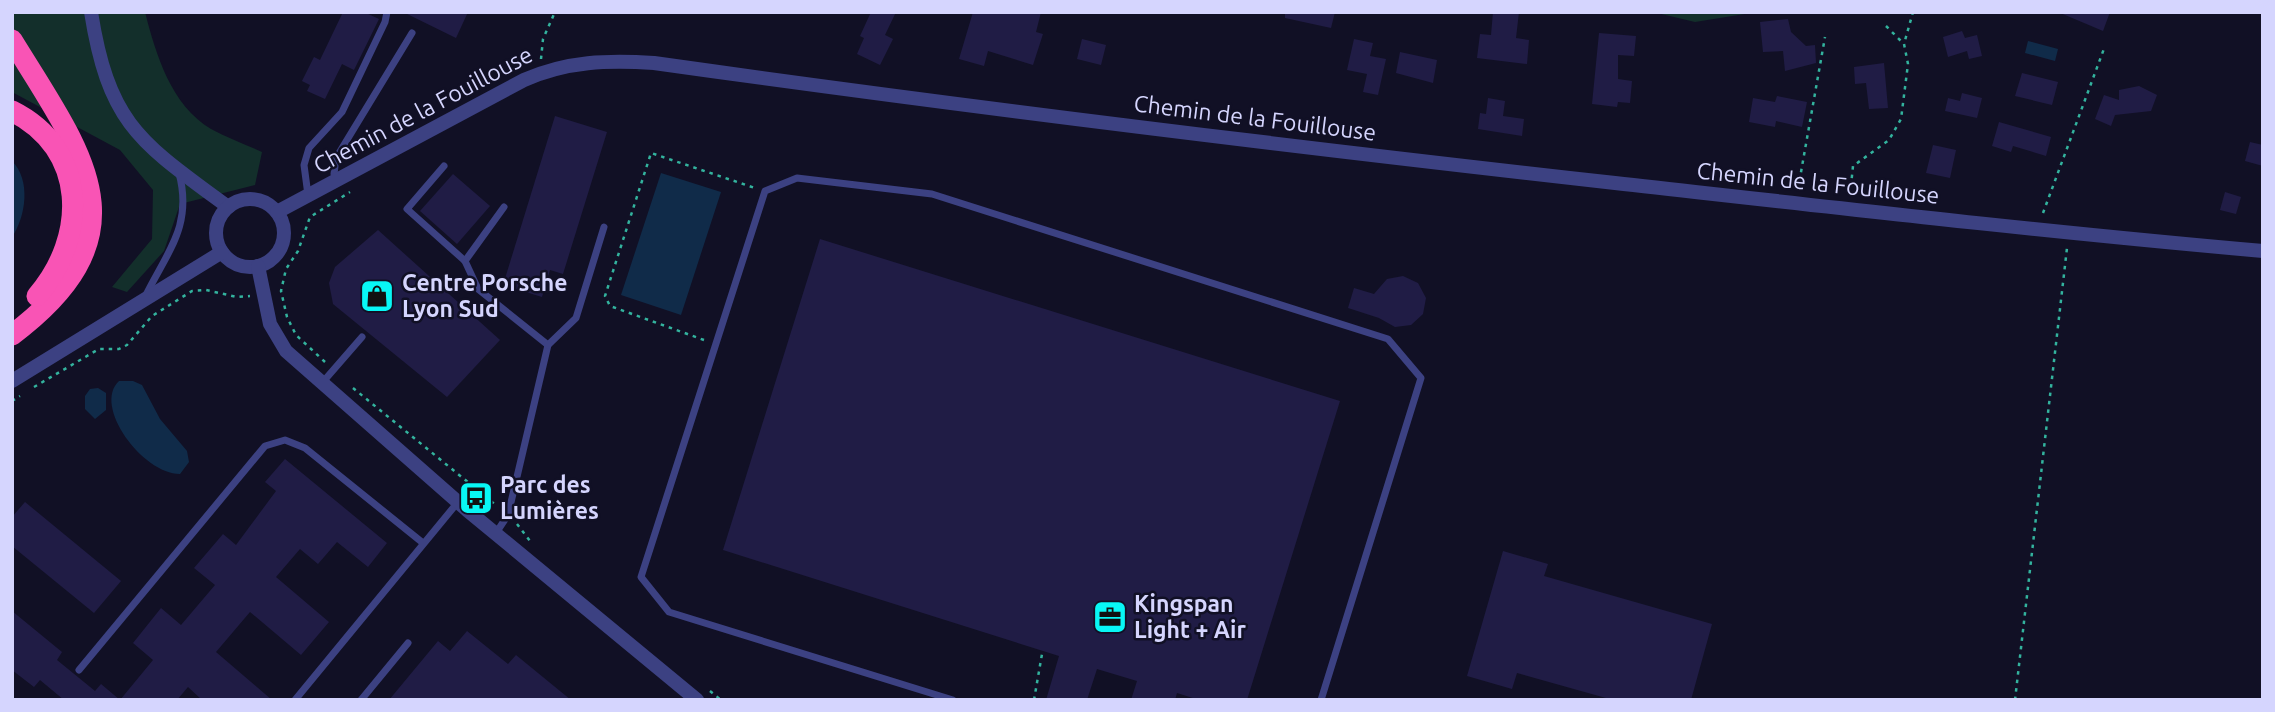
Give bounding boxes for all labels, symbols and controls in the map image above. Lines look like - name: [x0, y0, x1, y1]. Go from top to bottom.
- street label: Chemin de la Fouillouse: [309, 41, 536, 178]
- street label: Chemin de la Fouillouse: [1132, 90, 1378, 145]
- street label: Chemin de la Fouillouse: [1695, 157, 1941, 208]
- place label: Centre Porsche Lyon Sud: [402, 270, 567, 321]
- shop icon: Centre Porsche Lyon Sud: [358, 277, 396, 315]
- place label: Parc des Lumières: [500, 472, 599, 523]
- bus stop icon: Parc des Lumières: [457, 479, 495, 517]
- place label: Kingspan Light + Air: [1134, 591, 1246, 642]
- office icon: Kingspan Light + Air: [1091, 598, 1129, 636]

